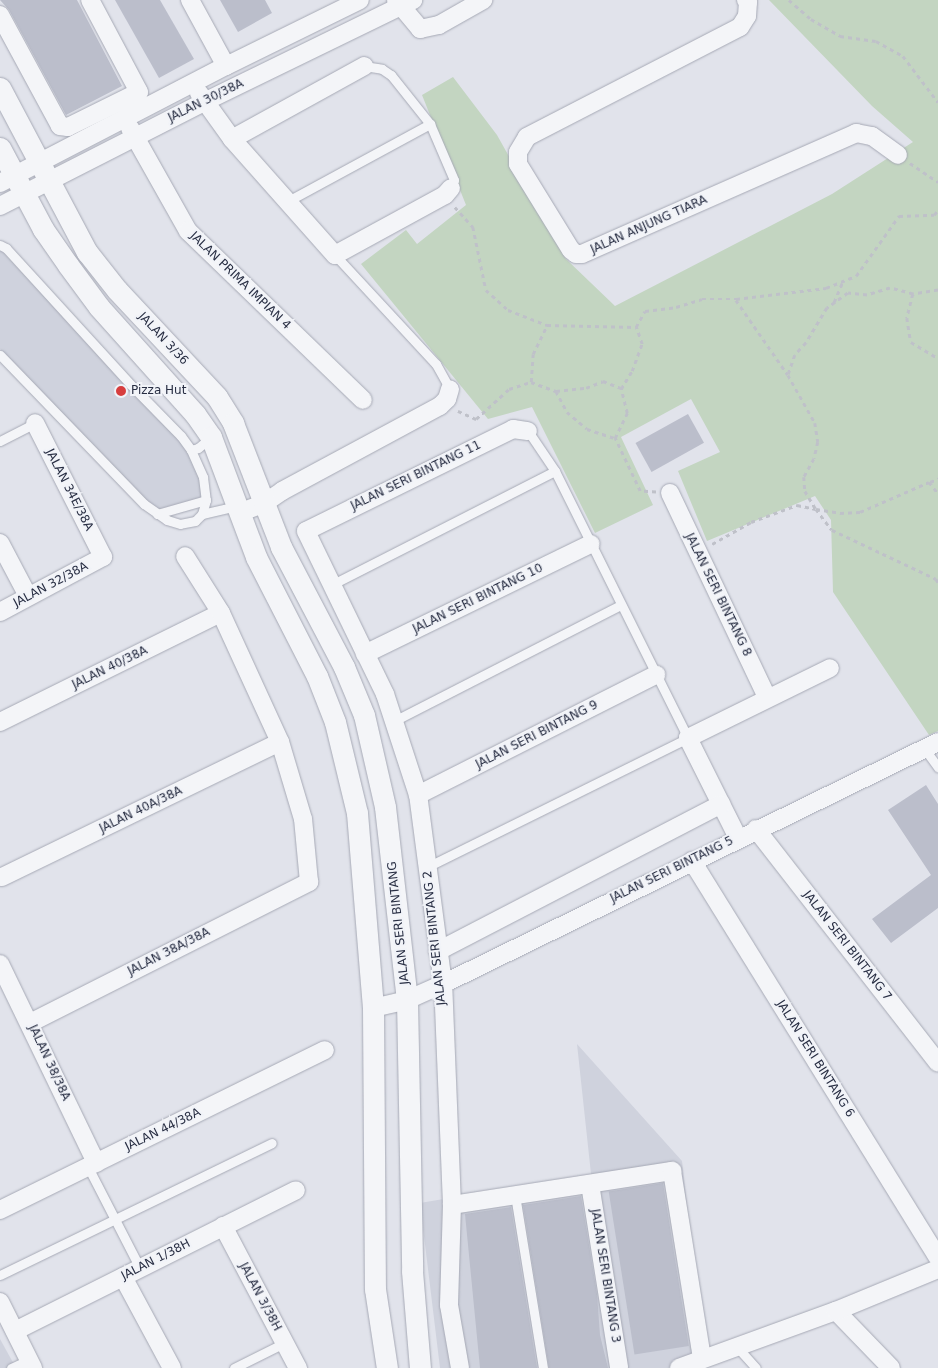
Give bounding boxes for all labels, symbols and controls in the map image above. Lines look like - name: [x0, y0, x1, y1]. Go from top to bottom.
- street label: JALAN 30/38A: [166, 76, 246, 126]
- street label: JALAN ANJUNG TIARA: [588, 193, 710, 257]
- street label: JALAN PRIMA IMPIAN 4: [187, 229, 293, 333]
- street label: JALAN 3/36: [135, 310, 191, 368]
- place label: Pizza Hut: [131, 384, 186, 398]
- marker: Pizza Hut: [115, 385, 127, 397]
- street label: JALAN SERI BINTANG 11: [349, 438, 483, 514]
- street label: JALAN 34E/38A: [42, 447, 96, 533]
- street label: JALAN SERI BINTANG 8: [682, 531, 754, 659]
- street label: JALAN 32/38A: [11, 559, 91, 611]
- street label: JALAN SERI BINTANG 10: [411, 561, 545, 637]
- street label: JALAN 40/38A: [70, 643, 150, 693]
- street label: JALAN SERI BINTANG 9: [473, 698, 601, 772]
- street label: JALAN 40A/38A: [97, 784, 185, 836]
- street label: JALAN SERI BINTANG 5: [608, 834, 736, 906]
- street label: JALAN SERI BINTANG: [385, 861, 413, 985]
- street label: JALAN SERI BINTANG 2: [421, 870, 449, 1006]
- street label: JALAN SERI BINTANG 7: [800, 888, 894, 1004]
- street label: JALAN 38A/38A: [125, 925, 213, 979]
- street label: JALAN SERI BINTANG 6: [773, 998, 857, 1120]
- street label: JALAN 38/38A: [25, 1023, 73, 1103]
- street label: JALAN 44/38A: [123, 1105, 203, 1155]
- street label: JALAN SERI BINTANG 3: [587, 1208, 623, 1344]
- street label: JALAN 1/38H: [119, 1236, 193, 1284]
- street label: JALAN 3/38H: [236, 1260, 284, 1334]

